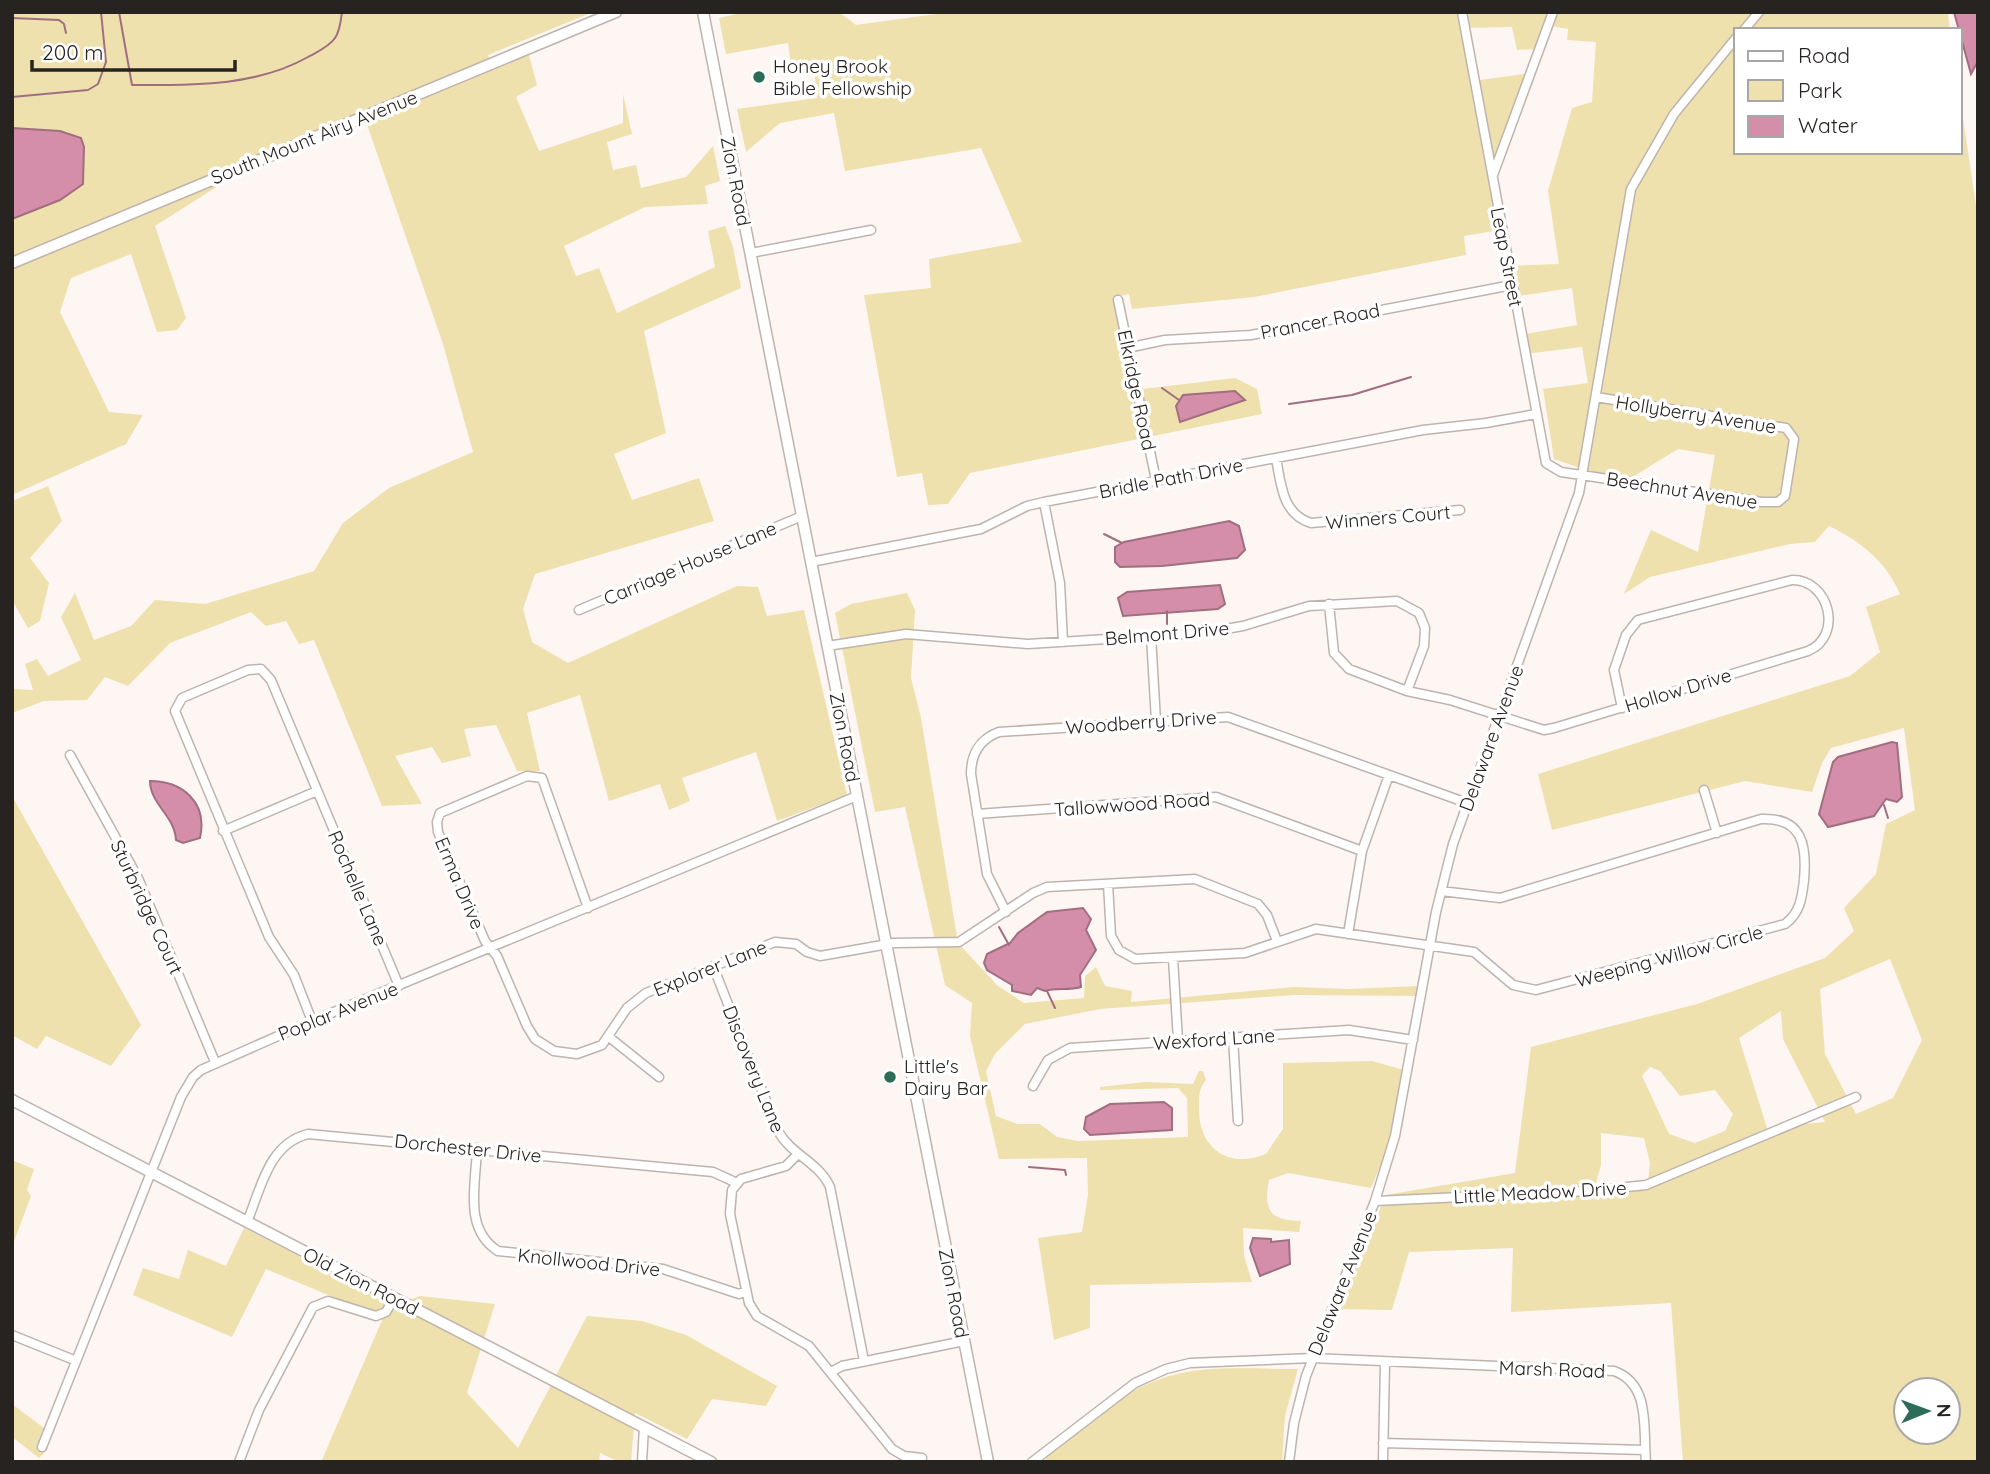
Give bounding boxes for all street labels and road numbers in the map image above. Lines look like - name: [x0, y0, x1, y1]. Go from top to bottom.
- street label: South Mount Airy Avenue: [207, 85, 421, 189]
- street label: Zion Road: [716, 134, 756, 228]
- street label: Leap Street: [1486, 205, 1528, 309]
- street label: Prancer Road: [1258, 298, 1382, 344]
- street label: Elkridge Road: [1113, 327, 1161, 453]
- street label: Hollyberry Avenue: [1614, 389, 1778, 439]
- street label: Bridle Path Drive: [1097, 452, 1245, 504]
- street label: Beechnut Avenue: [1605, 466, 1759, 514]
- street label: Winners Court: [1325, 500, 1451, 534]
- street label: Carriage House Lane: [600, 516, 780, 610]
- street label: Belmont Drive: [1104, 616, 1230, 650]
- street label: Delaware Avenue: [1453, 662, 1529, 814]
- street label: Hollow Drive: [1622, 662, 1734, 718]
- street label: Zion Road: [825, 690, 865, 784]
- street label: Woodberry Drive: [1065, 705, 1217, 739]
- street label: Tallowwood Road: [1053, 787, 1211, 821]
- street label: Rochelle Lane: [323, 827, 393, 949]
- street label: Erma Drive: [430, 833, 490, 933]
- street label: Sturbridge Court: [105, 836, 189, 978]
- street label: Weeping Willow Circle: [1573, 919, 1765, 993]
- street label: Explorer Lane: [650, 934, 770, 1002]
- street label: Poplar Avenue: [274, 976, 402, 1046]
- street label: Discovery Lane: [718, 1002, 790, 1136]
- street label: Wexford Lane: [1152, 1023, 1276, 1055]
- street label: Dorchester Drive: [393, 1128, 543, 1168]
- street label: Little Meadow Drive: [1453, 1175, 1627, 1209]
- street label: Delaware Avenue: [1302, 1207, 1382, 1359]
- street label: Old Zion Road: [299, 1242, 423, 1320]
- street label: Knollwood Drive: [517, 1243, 661, 1281]
- street label: Zion Road: [934, 1246, 974, 1340]
- street label: Marsh Road: [1498, 1355, 1606, 1383]

